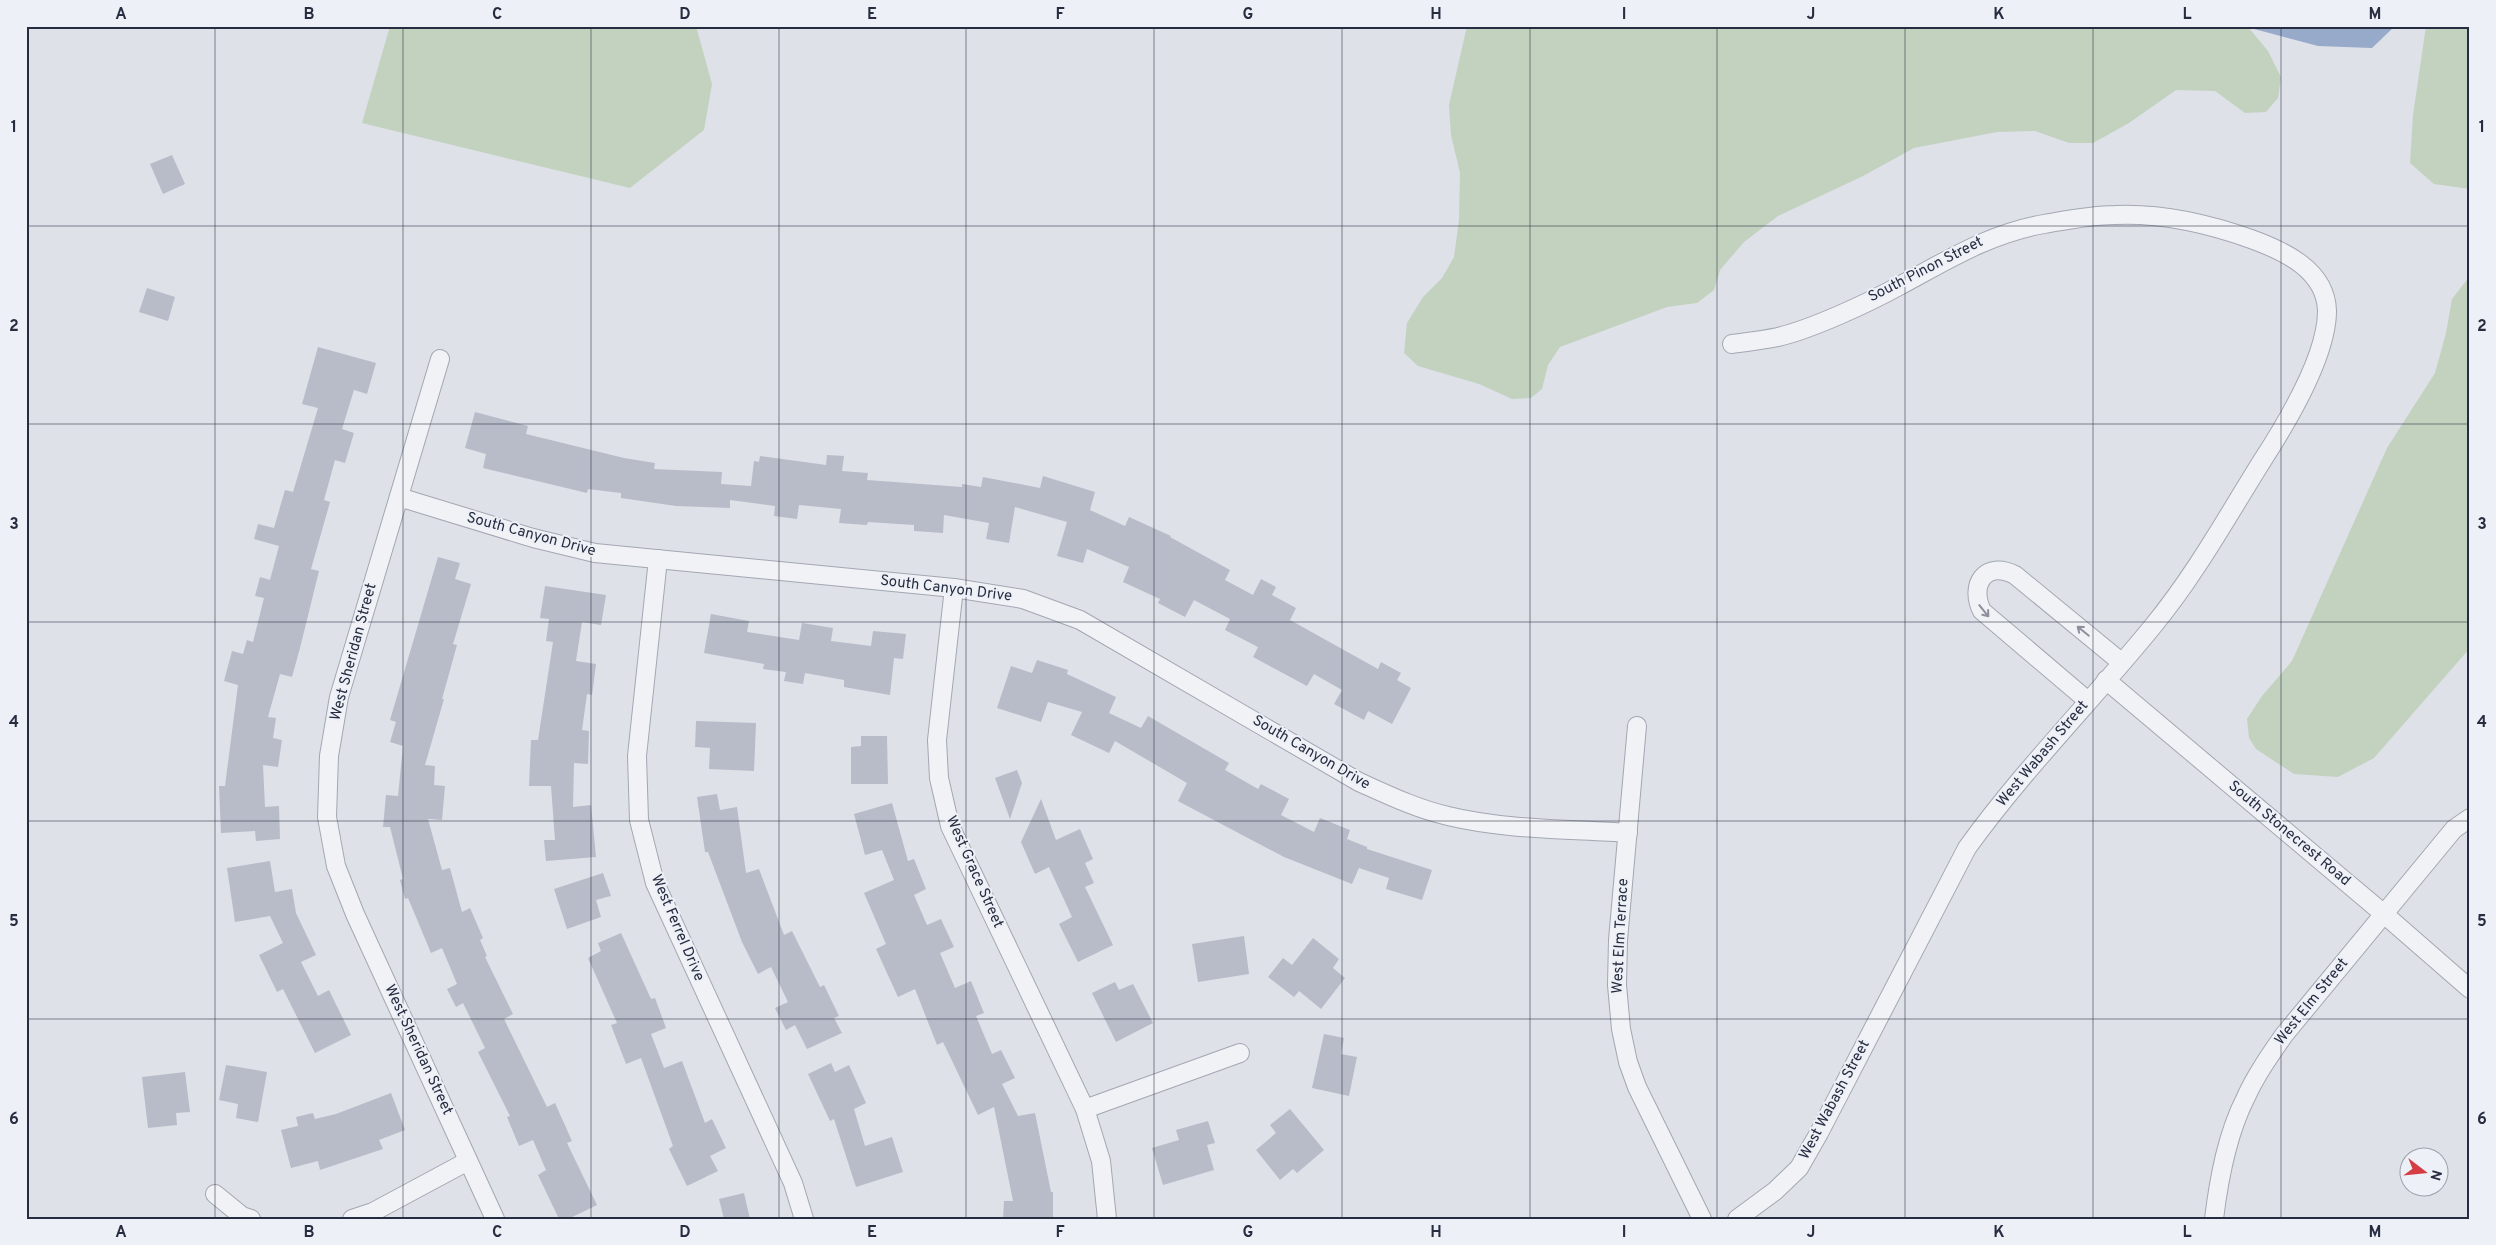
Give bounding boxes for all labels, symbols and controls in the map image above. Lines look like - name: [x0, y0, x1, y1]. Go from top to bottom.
- text: A: [115, 5, 127, 25]
- text: B: [303, 5, 315, 25]
- text: C: [492, 5, 502, 25]
- text: D: [679, 5, 691, 25]
- text: E: [867, 5, 877, 25]
- text: F: [1055, 5, 1065, 25]
- text: G: [1243, 5, 1253, 25]
- text: H: [1430, 5, 1442, 25]
- text: I: [1622, 5, 1626, 25]
- text: J: [1807, 5, 1815, 25]
- text: K: [1993, 5, 2005, 25]
- text: L: [2182, 5, 2192, 25]
- text: M: [2369, 5, 2381, 25]
- text: 1: [11, 118, 17, 138]
- text: 1: [2479, 118, 2485, 138]
- street label: South Pinon Street: [1865, 233, 1987, 307]
- text: 2: [9, 317, 19, 337]
- text: 2: [2477, 317, 2487, 337]
- street label: South Canyon Drive: [464, 509, 598, 561]
- text: 3: [9, 515, 19, 535]
- text: 3: [2477, 515, 2487, 535]
- street label: South Canyon Drive: [879, 571, 1013, 607]
- street label: West Sheridan Street: [327, 581, 381, 723]
- one-way arrow: [1979, 604, 1990, 617]
- one-way arrow: [2077, 626, 2090, 637]
- street label: West Wabash Street: [1993, 697, 2093, 811]
- street label: South Canyon Drive: [1249, 712, 1373, 794]
- text: 4: [9, 713, 19, 733]
- text: 4: [2477, 713, 2487, 733]
- street label: South Stonecrest Road: [2224, 777, 2354, 891]
- street label: West Grace Street: [941, 813, 1007, 931]
- street label: West Ferrel Drive: [646, 872, 708, 984]
- street label: West Elm Terrace: [1608, 878, 1634, 994]
- text: 5: [9, 912, 19, 932]
- text: 5: [2477, 912, 2487, 932]
- street label: West Elm Street: [2271, 955, 2353, 1049]
- street label: West Sheridan Street: [379, 982, 457, 1118]
- street label: West Wabash Street: [1795, 1037, 1875, 1163]
- text: 6: [9, 1110, 19, 1130]
- text: 6: [2477, 1110, 2487, 1130]
- north arrow: [2398, 1148, 2448, 1198]
- text: N: [2425, 1168, 2445, 1182]
- text: A: [115, 1223, 127, 1243]
- text: B: [303, 1223, 315, 1243]
- text: C: [492, 1223, 502, 1243]
- text: D: [679, 1223, 691, 1243]
- text: E: [867, 1223, 877, 1243]
- text: F: [1055, 1223, 1065, 1243]
- text: G: [1243, 1223, 1253, 1243]
- text: H: [1430, 1223, 1442, 1243]
- text: I: [1622, 1223, 1626, 1243]
- text: J: [1807, 1223, 1815, 1243]
- text: K: [1993, 1223, 2005, 1243]
- text: L: [2182, 1223, 2192, 1243]
- text: M: [2369, 1223, 2381, 1243]

